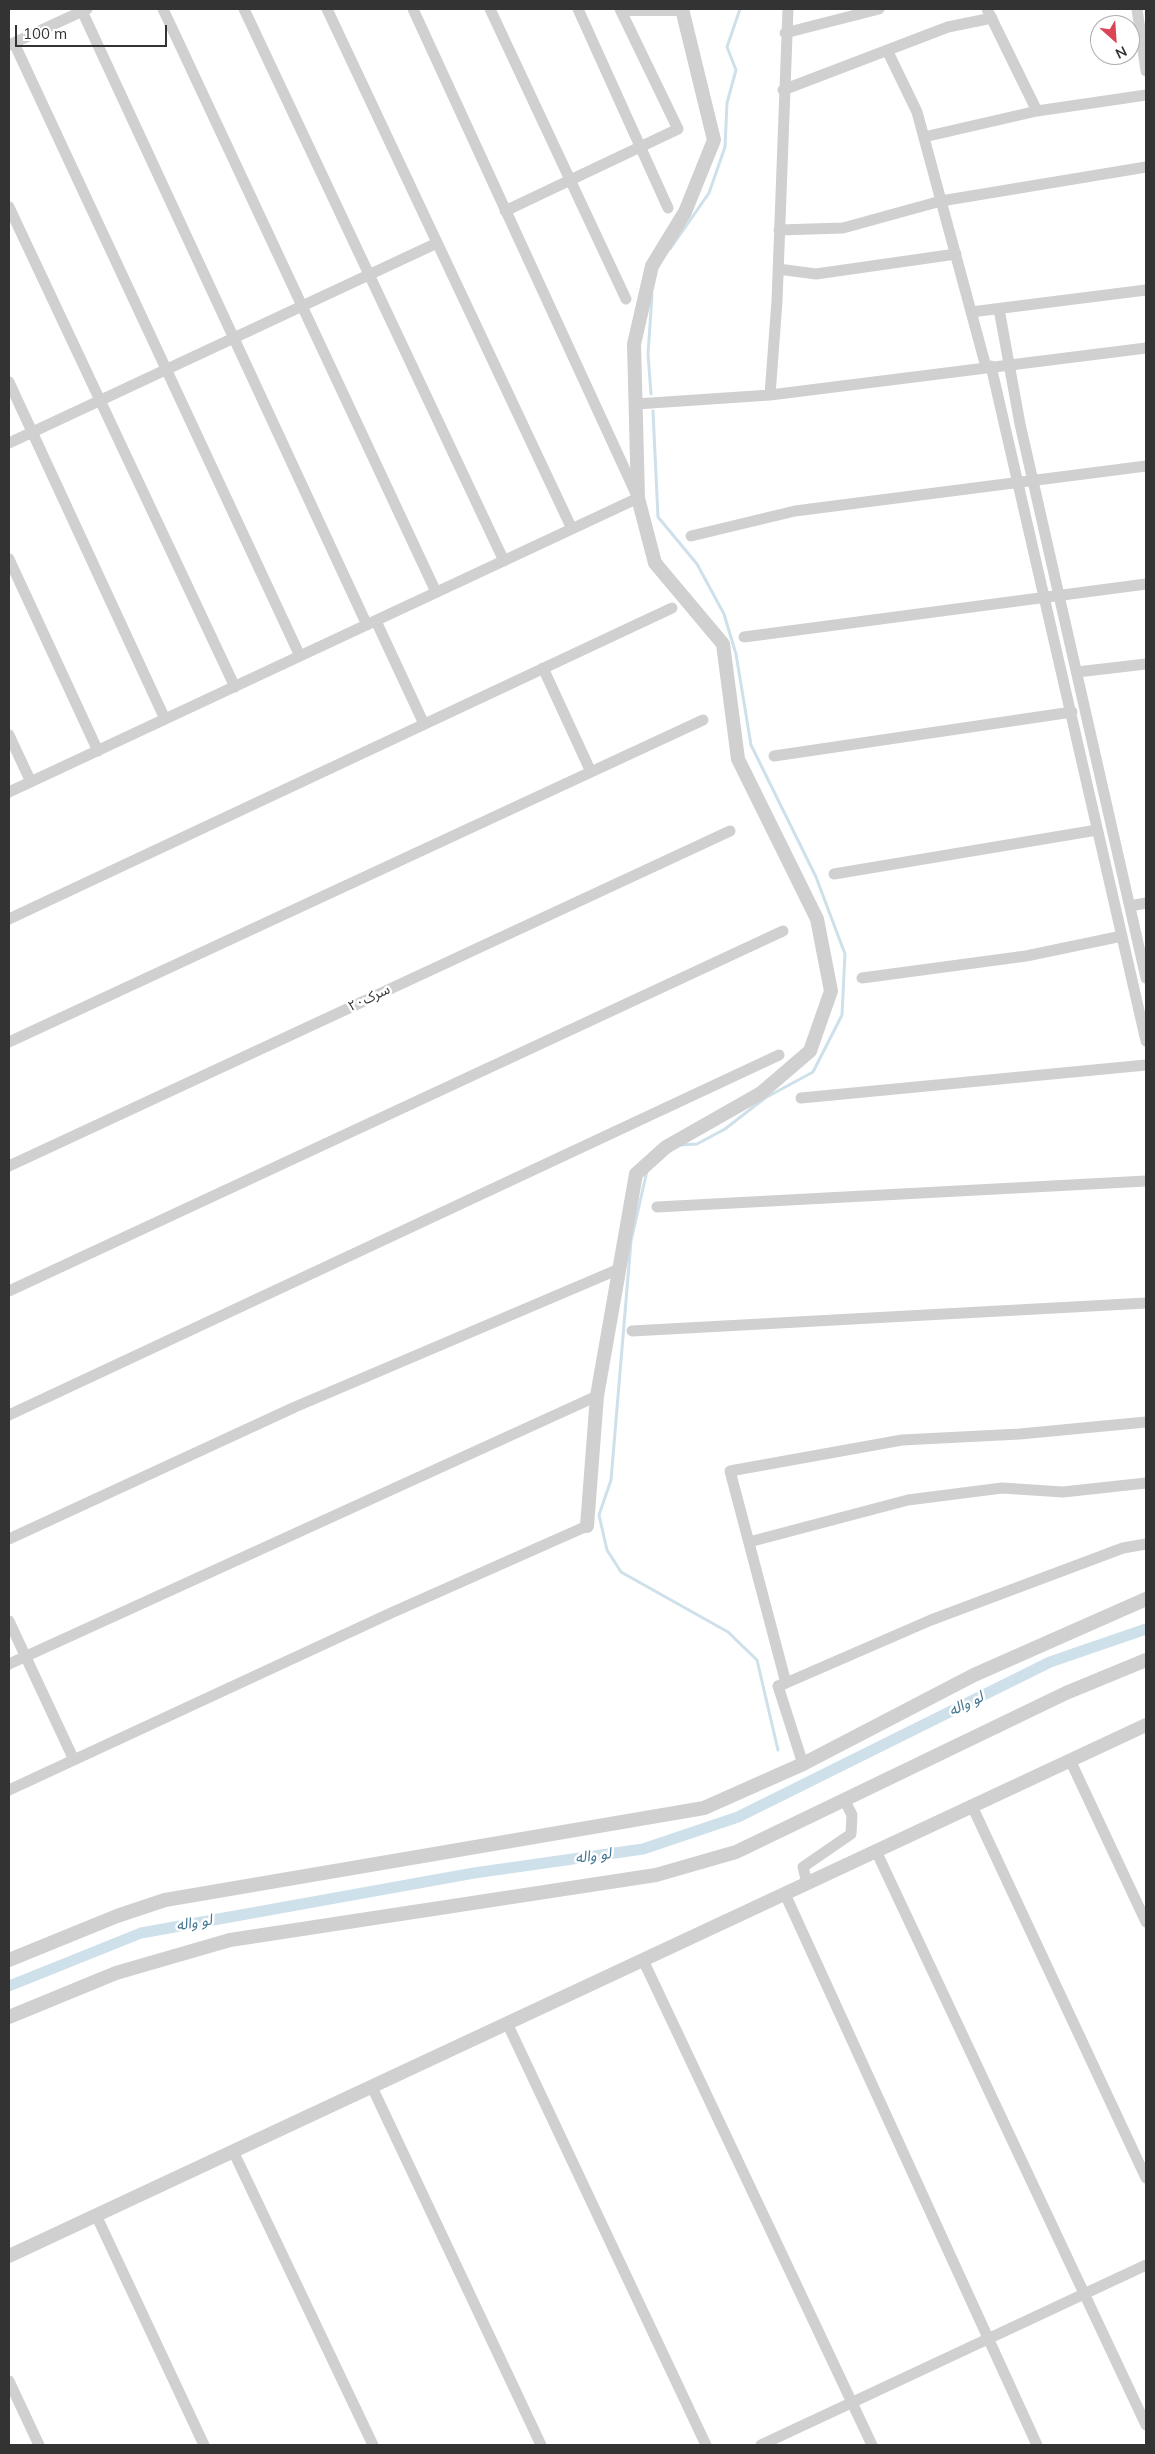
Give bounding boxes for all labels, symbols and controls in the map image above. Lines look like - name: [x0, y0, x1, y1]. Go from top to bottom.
- scale bar: [18, 15, 170, 47]
- north arrow: [1090, 15, 1140, 65]
- text: 100 m: [23, 24, 67, 43]
- text: N: [1112, 42, 1130, 63]
- street label: سرک۲۰: [345, 981, 393, 1015]
- water label: لو واله: [946, 1688, 986, 1720]
- water label: لو واله: [574, 1845, 612, 1867]
- water label: لو واله: [175, 1911, 213, 1935]

